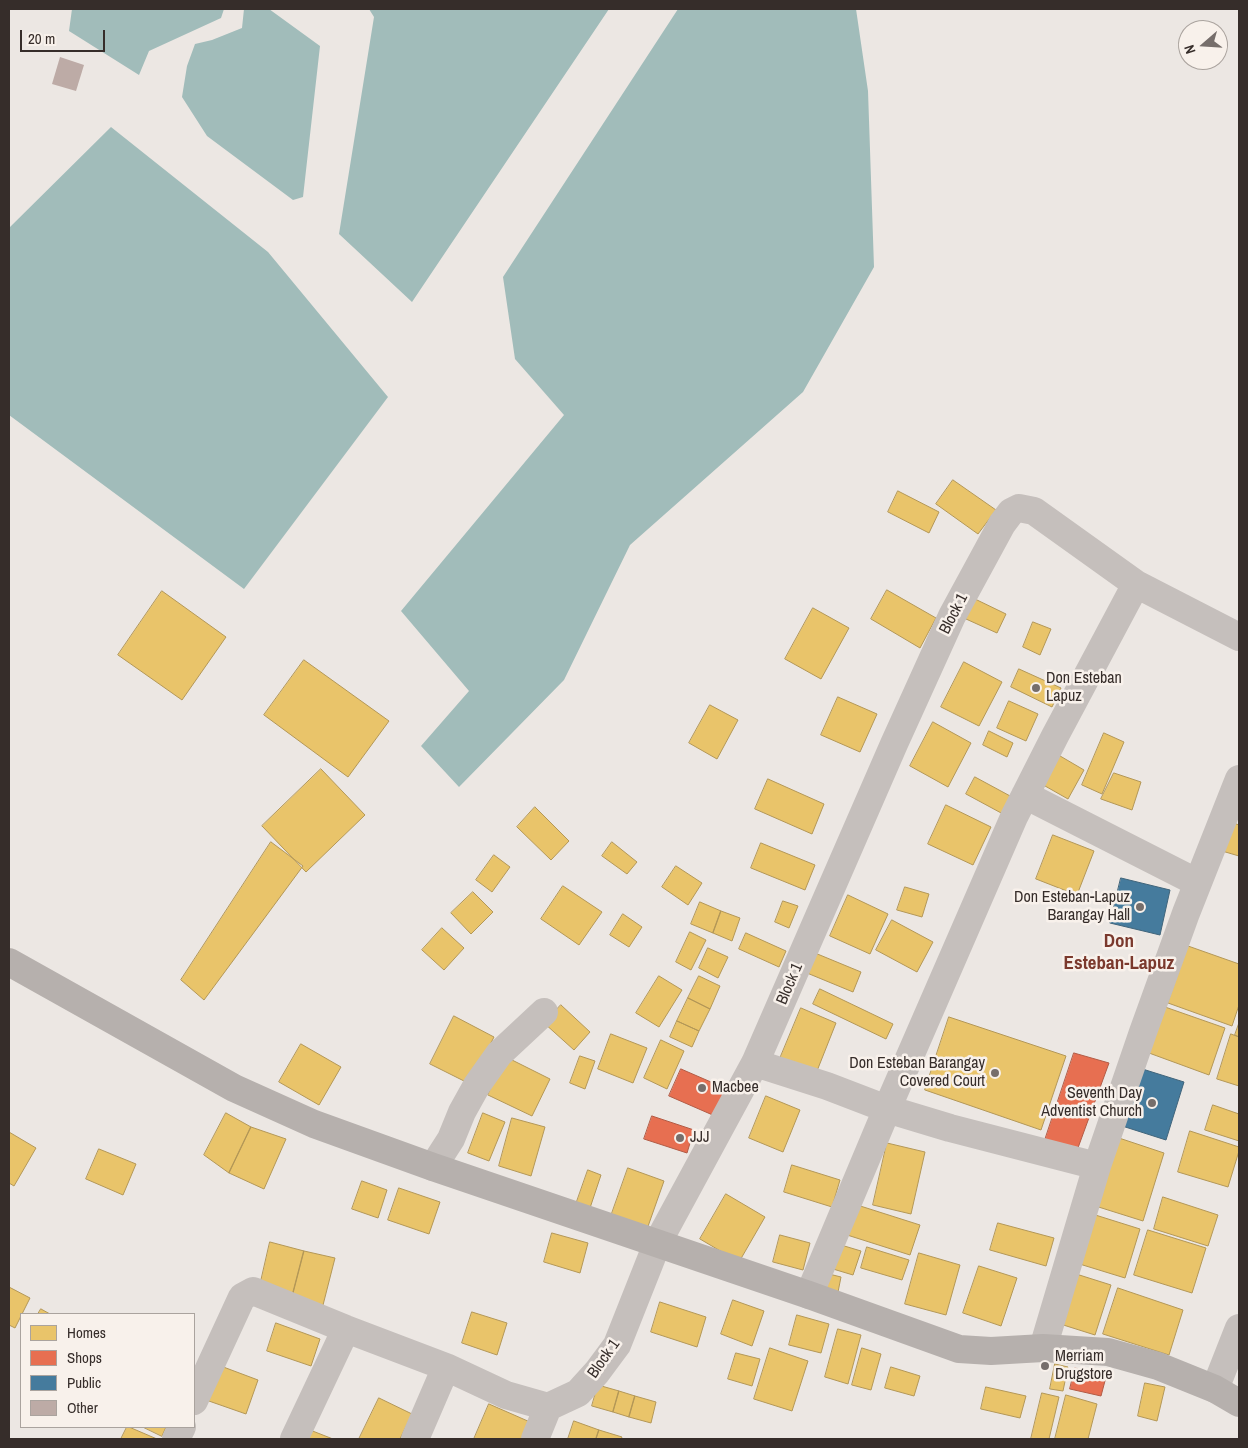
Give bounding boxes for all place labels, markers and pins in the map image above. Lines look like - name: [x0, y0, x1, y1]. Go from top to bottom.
- place label: Don Esteban Lapuz: [1046, 669, 1122, 707]
- marker: Don Esteban Lapuz: [1030, 682, 1042, 694]
- place label: Don Esteban-Lapuz Barangay Hall: [1014, 888, 1130, 926]
- marker: Don Esteban-Lapuz Barangay Hall: [1134, 901, 1146, 913]
- place label: Don Esteban Barangay Covered Court: [849, 1054, 985, 1092]
- marker: Don Esteban Barangay Covered Court: [989, 1067, 1001, 1079]
- place label: Macbee: [712, 1078, 759, 1098]
- marker: Macbee: [696, 1082, 708, 1094]
- place label: Seventh Day Adventist Church: [1041, 1084, 1142, 1122]
- marker: Seventh Day Adventist Church: [1146, 1097, 1158, 1109]
- place label: JJJ: [690, 1128, 710, 1148]
- marker: JJJ: [674, 1132, 686, 1144]
- place label: Merriam Drugstore: [1055, 1347, 1113, 1385]
- marker: Merriam Drugstore: [1039, 1360, 1051, 1372]

